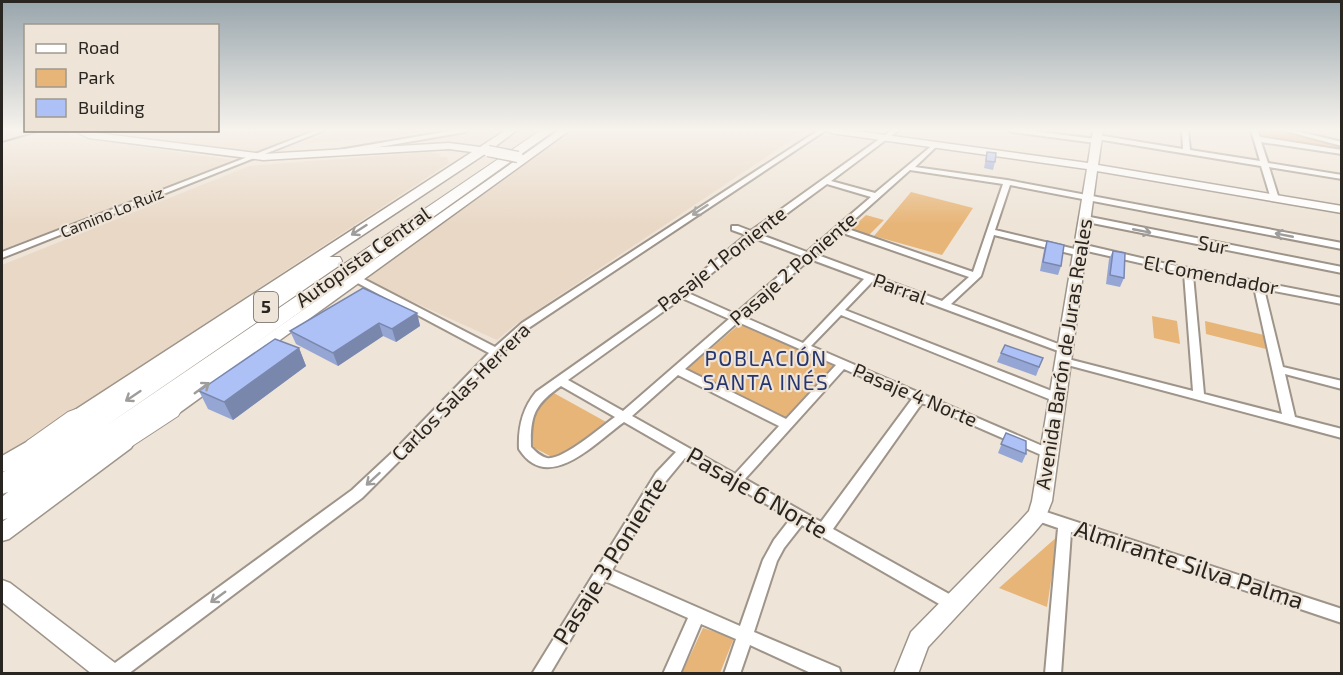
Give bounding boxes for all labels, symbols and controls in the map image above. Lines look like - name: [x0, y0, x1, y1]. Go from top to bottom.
- legend: [24, 24, 219, 132]
- text: Road: [78, 36, 119, 58]
- text: Park: [78, 66, 115, 88]
- text: Building: [78, 96, 145, 118]
- street label: Camino Lo Ruiz: [57, 182, 166, 241]
- street label: Pasaje 1 Poniente: [652, 200, 791, 316]
- street label: Autopista Central: [290, 201, 434, 312]
- one-way arrow: [692, 204, 709, 216]
- street label: Pasaje 2 Poniente: [724, 207, 861, 330]
- street label: Avenida Barón de Juras Reales: [1030, 217, 1096, 491]
- one-way arrow: [351, 224, 368, 236]
- one-way arrow: [1132, 226, 1151, 237]
- street label: Sur: [1196, 229, 1231, 259]
- one-way arrow: [1275, 229, 1294, 240]
- street label: El Comendador: [1142, 249, 1281, 299]
- street label: Parral: [870, 267, 931, 309]
- road number: 5: [254, 292, 278, 322]
- street label: Carlos Salas Herrera: [386, 317, 534, 465]
- district label: POBLACIÓN SANTA INÉS: [703, 345, 829, 394]
- street label: Pasaje 4 Norte: [850, 357, 981, 431]
- one-way arrow: [194, 382, 210, 394]
- one-way arrow: [126, 390, 142, 402]
- street label: Pasaje 6 Norte: [682, 440, 833, 544]
- street label: Pasaje 3 Poniente: [546, 471, 672, 649]
- one-way arrow: [366, 472, 381, 486]
- street label: Almirante Silva Palma: [1071, 513, 1308, 614]
- one-way arrow: [211, 591, 227, 603]

